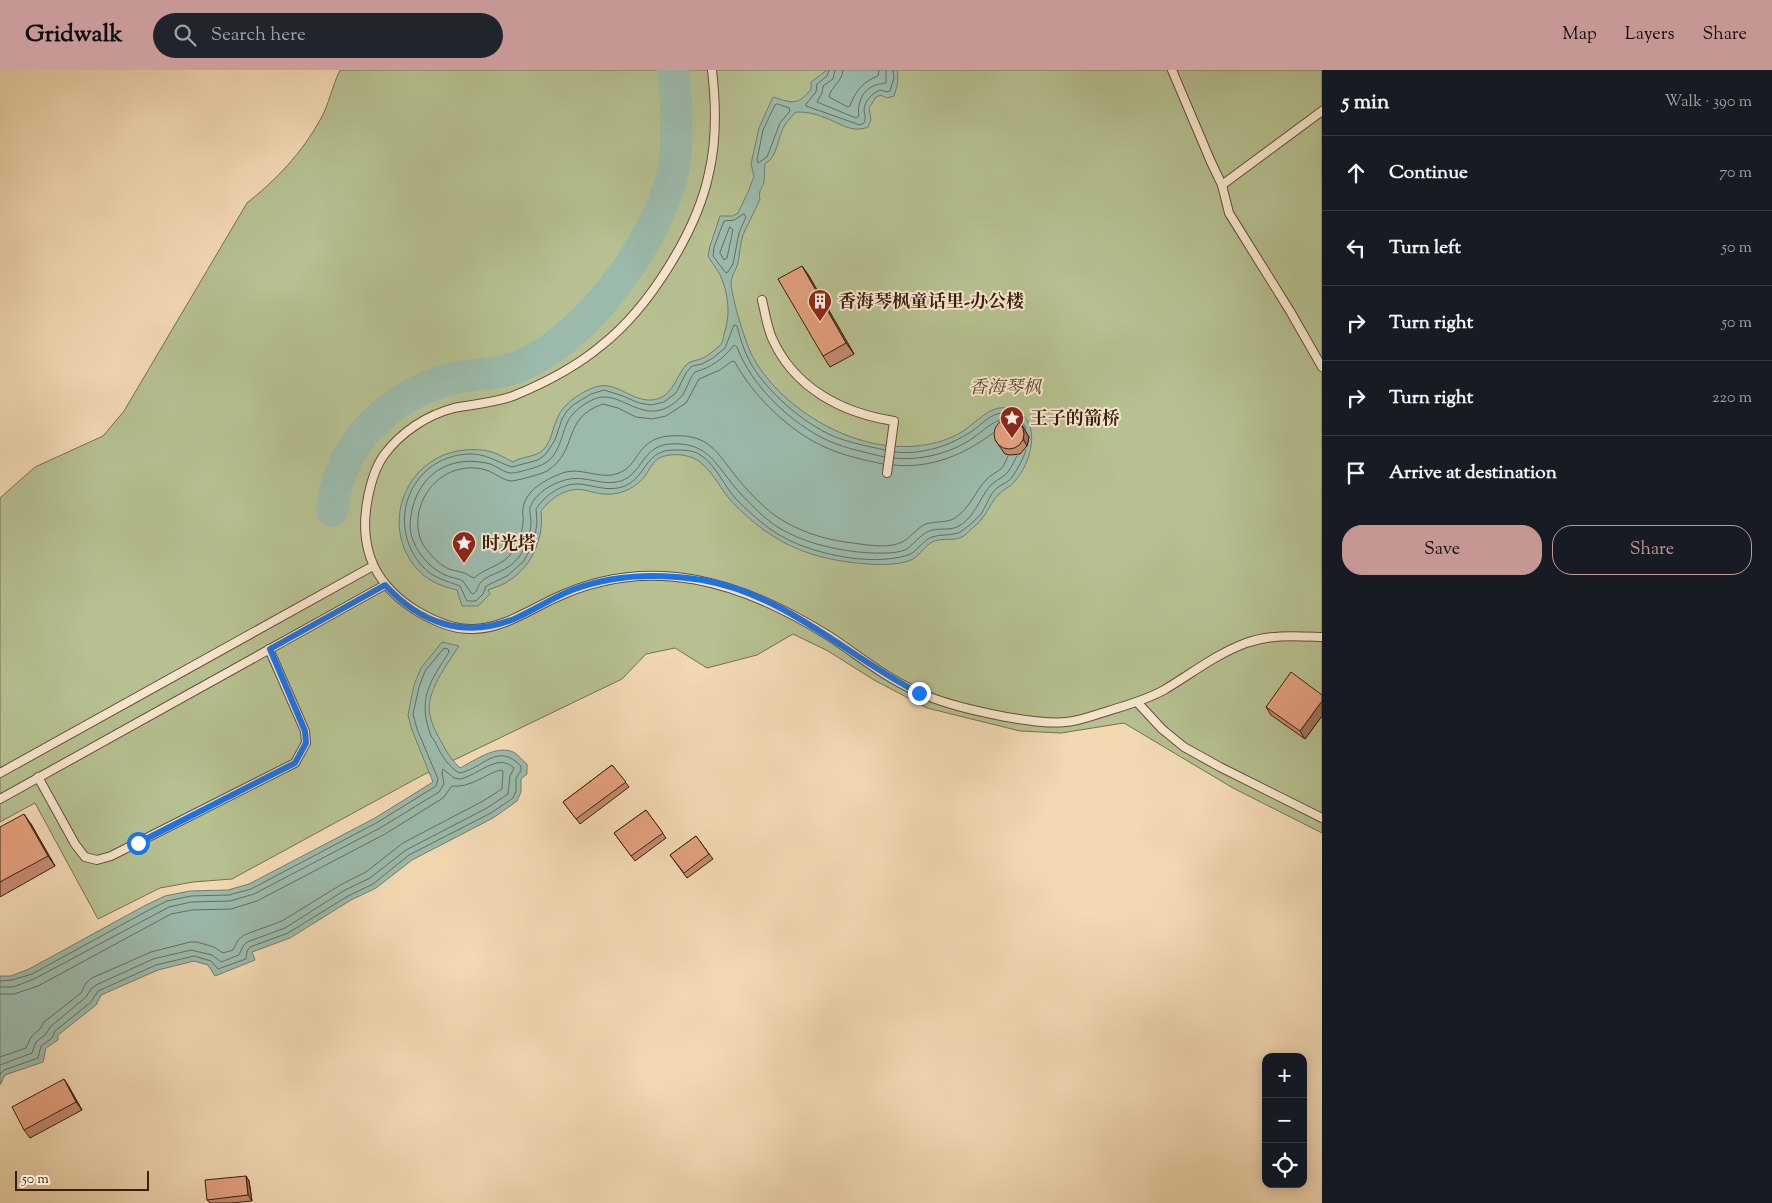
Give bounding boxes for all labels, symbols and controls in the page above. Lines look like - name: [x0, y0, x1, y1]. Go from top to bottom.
- search box: [153, 13, 503, 58]
- text: Gridwalk: [25, 18, 123, 52]
- icon: search: [171, 21, 199, 49]
- text: Search here: [211, 22, 306, 49]
- text: Map: [1562, 22, 1597, 48]
- text: Layers: [1625, 22, 1675, 48]
- text: Share: [1703, 22, 1747, 48]
- text: 5 min: [1342, 88, 1389, 118]
- text: Walk · 390 m: [1664, 91, 1752, 114]
- icon: ahead: [1342, 159, 1370, 187]
- text: Continue: [1389, 160, 1468, 187]
- text: 70 m: [1719, 162, 1752, 185]
- icon: left: [1342, 234, 1370, 262]
- text: Turn left: [1389, 235, 1461, 262]
- text: 50 m: [1721, 237, 1752, 260]
- building icon: 香海琴枫童话里-办公楼: [807, 288, 833, 322]
- place label: 香海琴枫童话里-办公楼: [838, 290, 1024, 316]
- icon: right: [1342, 309, 1370, 337]
- text: Turn right: [1389, 310, 1473, 337]
- text: 50 m: [1721, 312, 1752, 335]
- park label: 香海琴枫: [969, 376, 1043, 402]
- icon: right: [1342, 384, 1370, 412]
- text: Turn right: [1389, 385, 1473, 412]
- text: 220 m: [1712, 387, 1752, 410]
- place icon: 王子的箭桥: [999, 405, 1025, 439]
- place label: 王子的箭桥: [1030, 407, 1120, 433]
- icon: arrive: [1342, 459, 1370, 487]
- text: Arrive at destination: [1389, 460, 1557, 487]
- button: Save: [1342, 525, 1542, 575]
- button: Share: [1552, 525, 1752, 575]
- place icon: 时光塔: [451, 530, 477, 564]
- place label: 时光塔: [482, 532, 536, 558]
- route end: [908, 682, 931, 705]
- route start: [127, 832, 150, 855]
- map controls: [1262, 1053, 1307, 1188]
- button: +: [1262, 1053, 1307, 1098]
- button: −: [1262, 1098, 1307, 1143]
- button: locate: [1262, 1143, 1307, 1188]
- scale bar: [15, 1168, 149, 1191]
- text: 50 m: [22, 1170, 49, 1190]

